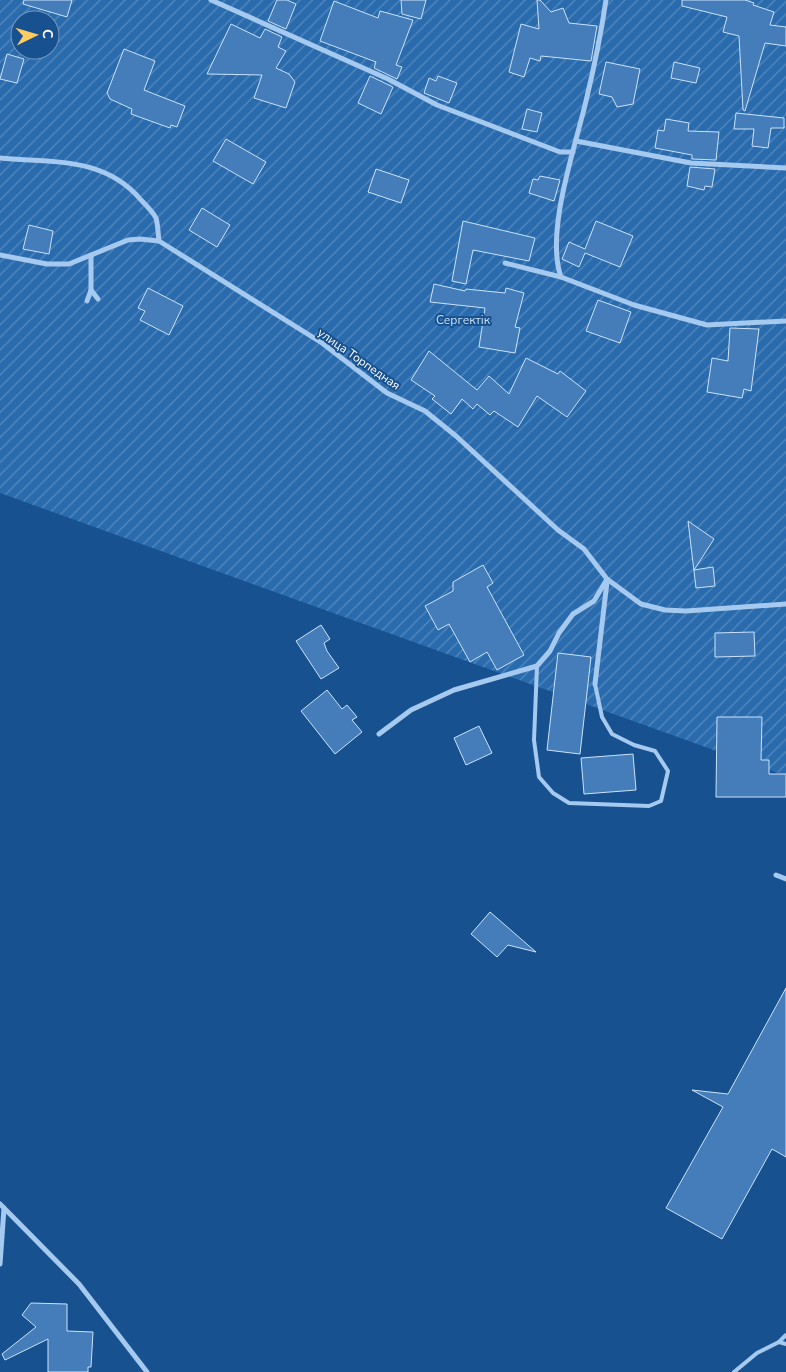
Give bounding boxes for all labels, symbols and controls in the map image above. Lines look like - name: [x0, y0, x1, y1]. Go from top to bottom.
- north arrow: [10, 10, 60, 60]
- text: С: [38, 28, 57, 40]
- park label: Сергектік: [436, 312, 491, 328]
- street label: улица Торпедная: [315, 325, 403, 393]

